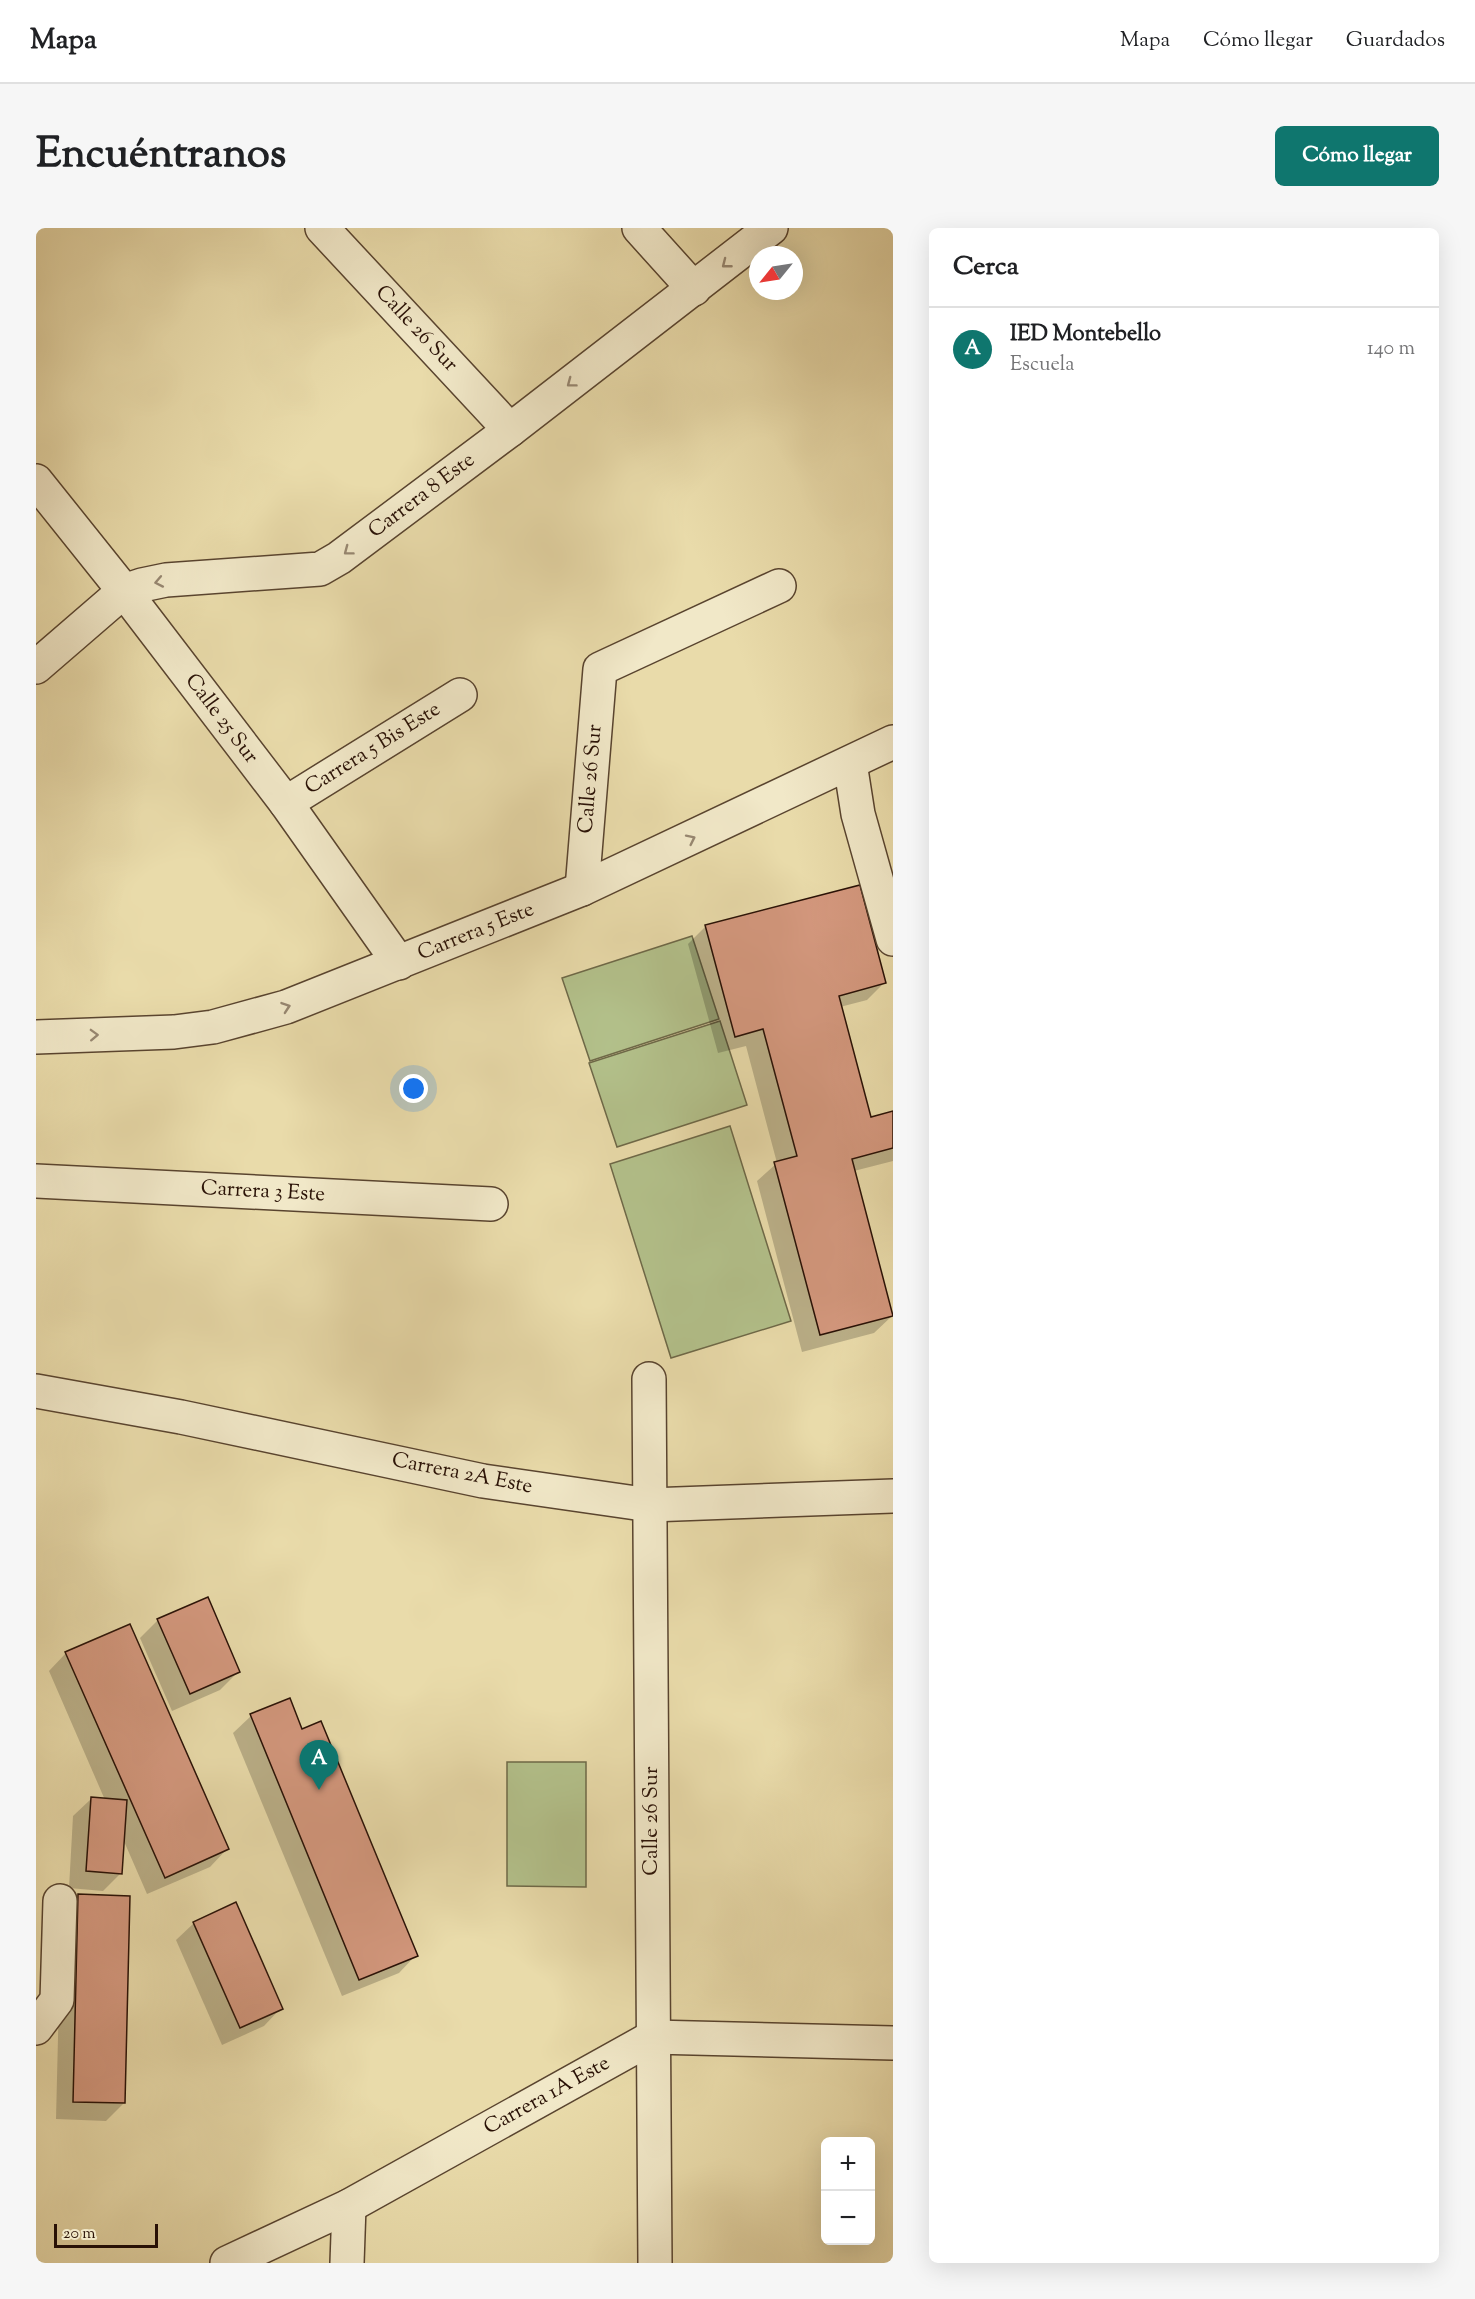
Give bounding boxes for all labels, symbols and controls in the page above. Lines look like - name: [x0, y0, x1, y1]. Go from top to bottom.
- text: Mapa: [30, 21, 97, 61]
- text: Mapa: [1120, 26, 1170, 56]
- text: Cómo llegar: [1203, 26, 1313, 56]
- text: Guardados: [1346, 26, 1445, 56]
- text: Encuéntranos: [36, 126, 286, 186]
- button: Cómo llegar: [1275, 126, 1439, 186]
- north arrow: [749, 246, 803, 300]
- text: Cerca: [953, 249, 1019, 286]
- one-way arrow: [721, 257, 732, 268]
- street label: Calle 26 Sur: [368, 279, 464, 379]
- text: IED Montebello: [1010, 319, 1161, 351]
- text: A: [964, 335, 981, 364]
- text: 140 m: [1367, 335, 1415, 364]
- text: Escuela: [1010, 351, 1075, 380]
- one-way arrow: [567, 376, 578, 387]
- street label: Carrera 8 Este: [362, 446, 482, 546]
- one-way arrow: [344, 544, 355, 555]
- one-way arrow: [154, 575, 164, 588]
- street label: Calle 25 Sur: [177, 668, 265, 770]
- street label: Carrera 5 Bis Este: [299, 695, 447, 803]
- street label: Calle 26 Sur: [571, 723, 611, 835]
- one-way arrow: [684, 835, 695, 847]
- street label: Carrera 5 Este: [413, 895, 539, 969]
- one-way arrow: [280, 1001, 291, 1014]
- one-way arrow: [90, 1029, 99, 1042]
- your location: [399, 1074, 428, 1103]
- street label: Carrera 3 Este: [200, 1174, 326, 1210]
- street label: Carrera 2A Este: [389, 1446, 535, 1502]
- pin: A: [300, 1740, 338, 1790]
- street label: Calle 26 Sur: [637, 1766, 667, 1876]
- street label: Carrera 1A Este: [478, 2049, 616, 2143]
- map controls: [821, 2137, 875, 2245]
- button: +: [821, 2137, 875, 2191]
- button: −: [821, 2191, 875, 2245]
- scale bar: [54, 2221, 158, 2248]
- text: 20 m: [63, 2223, 96, 2246]

